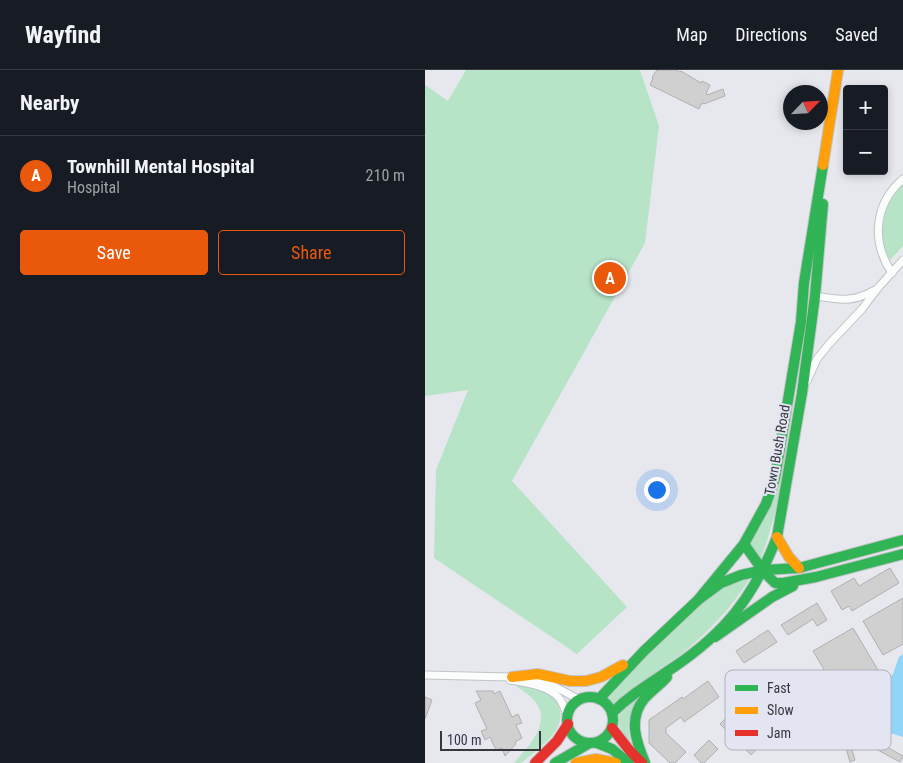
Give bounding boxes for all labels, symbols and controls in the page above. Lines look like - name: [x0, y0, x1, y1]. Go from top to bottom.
- text: Wayfind: [25, 21, 101, 49]
- text: Map: [676, 24, 707, 45]
- text: Directions: [735, 24, 807, 45]
- text: Saved: [835, 24, 878, 45]
- north arrow: [783, 85, 828, 130]
- map controls: [843, 85, 888, 175]
- button: +: [843, 85, 888, 130]
- text: Nearby: [20, 91, 79, 115]
- button: −: [843, 130, 888, 175]
- text: Townhill Mental Hospital: [67, 155, 255, 178]
- text: A: [31, 166, 41, 185]
- text: 210 m: [366, 166, 405, 185]
- text: Hospital: [67, 178, 120, 197]
- button: Save: [20, 230, 208, 275]
- button: Share: [218, 230, 405, 275]
- pin: A: [594, 259, 626, 297]
- street label: Town Bush Road: [761, 404, 793, 496]
- your location: [644, 477, 670, 503]
- legend: [725, 670, 891, 750]
- text: Fast: [767, 680, 791, 696]
- text: Slow: [767, 702, 794, 718]
- text: Jam: [767, 725, 791, 741]
- scale bar: [440, 728, 541, 751]
- text: 100 m: [447, 732, 482, 748]

